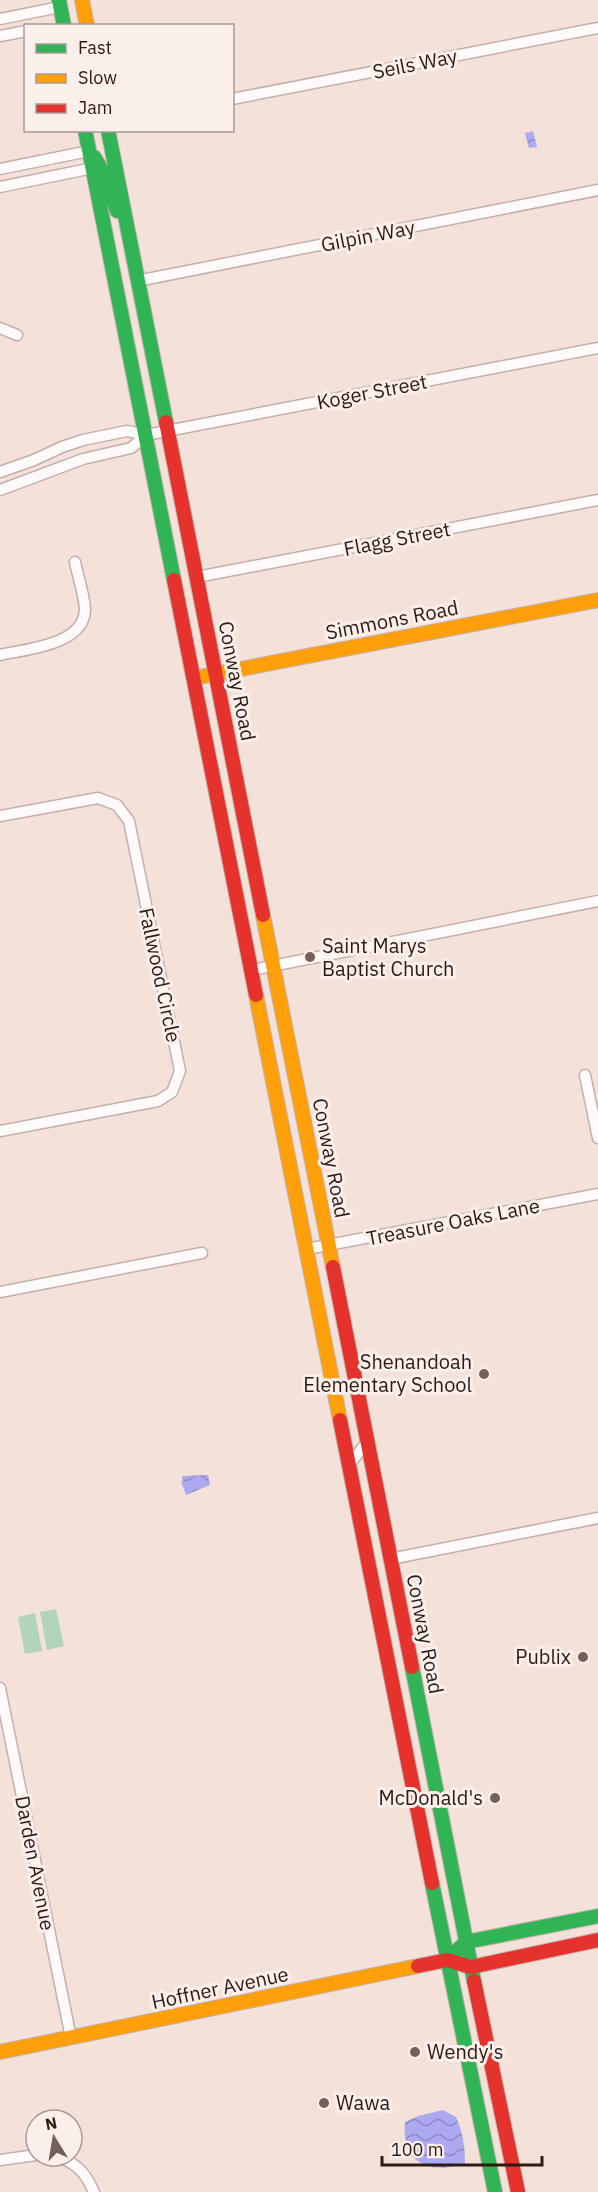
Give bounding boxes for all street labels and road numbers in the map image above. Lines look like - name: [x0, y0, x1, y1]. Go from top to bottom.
- street label: Seils Way: [370, 42, 460, 85]
- street label: Gilpin Way: [319, 213, 417, 258]
- street label: Koger Street: [314, 368, 429, 415]
- street label: Flagg Street: [341, 515, 453, 562]
- street label: Simmons Road: [323, 593, 461, 646]
- street label: Conway Road: [213, 619, 262, 743]
- street label: Fallwood Circle: [133, 905, 188, 1045]
- street label: Conway Road: [307, 1096, 356, 1220]
- street label: Treasure Oaks Lane: [364, 1191, 542, 1252]
- street label: Conway Road: [401, 1572, 450, 1696]
- street label: Darden Avenue: [9, 1793, 62, 1933]
- street label: Hoffner Avenue: [149, 1960, 291, 2015]

